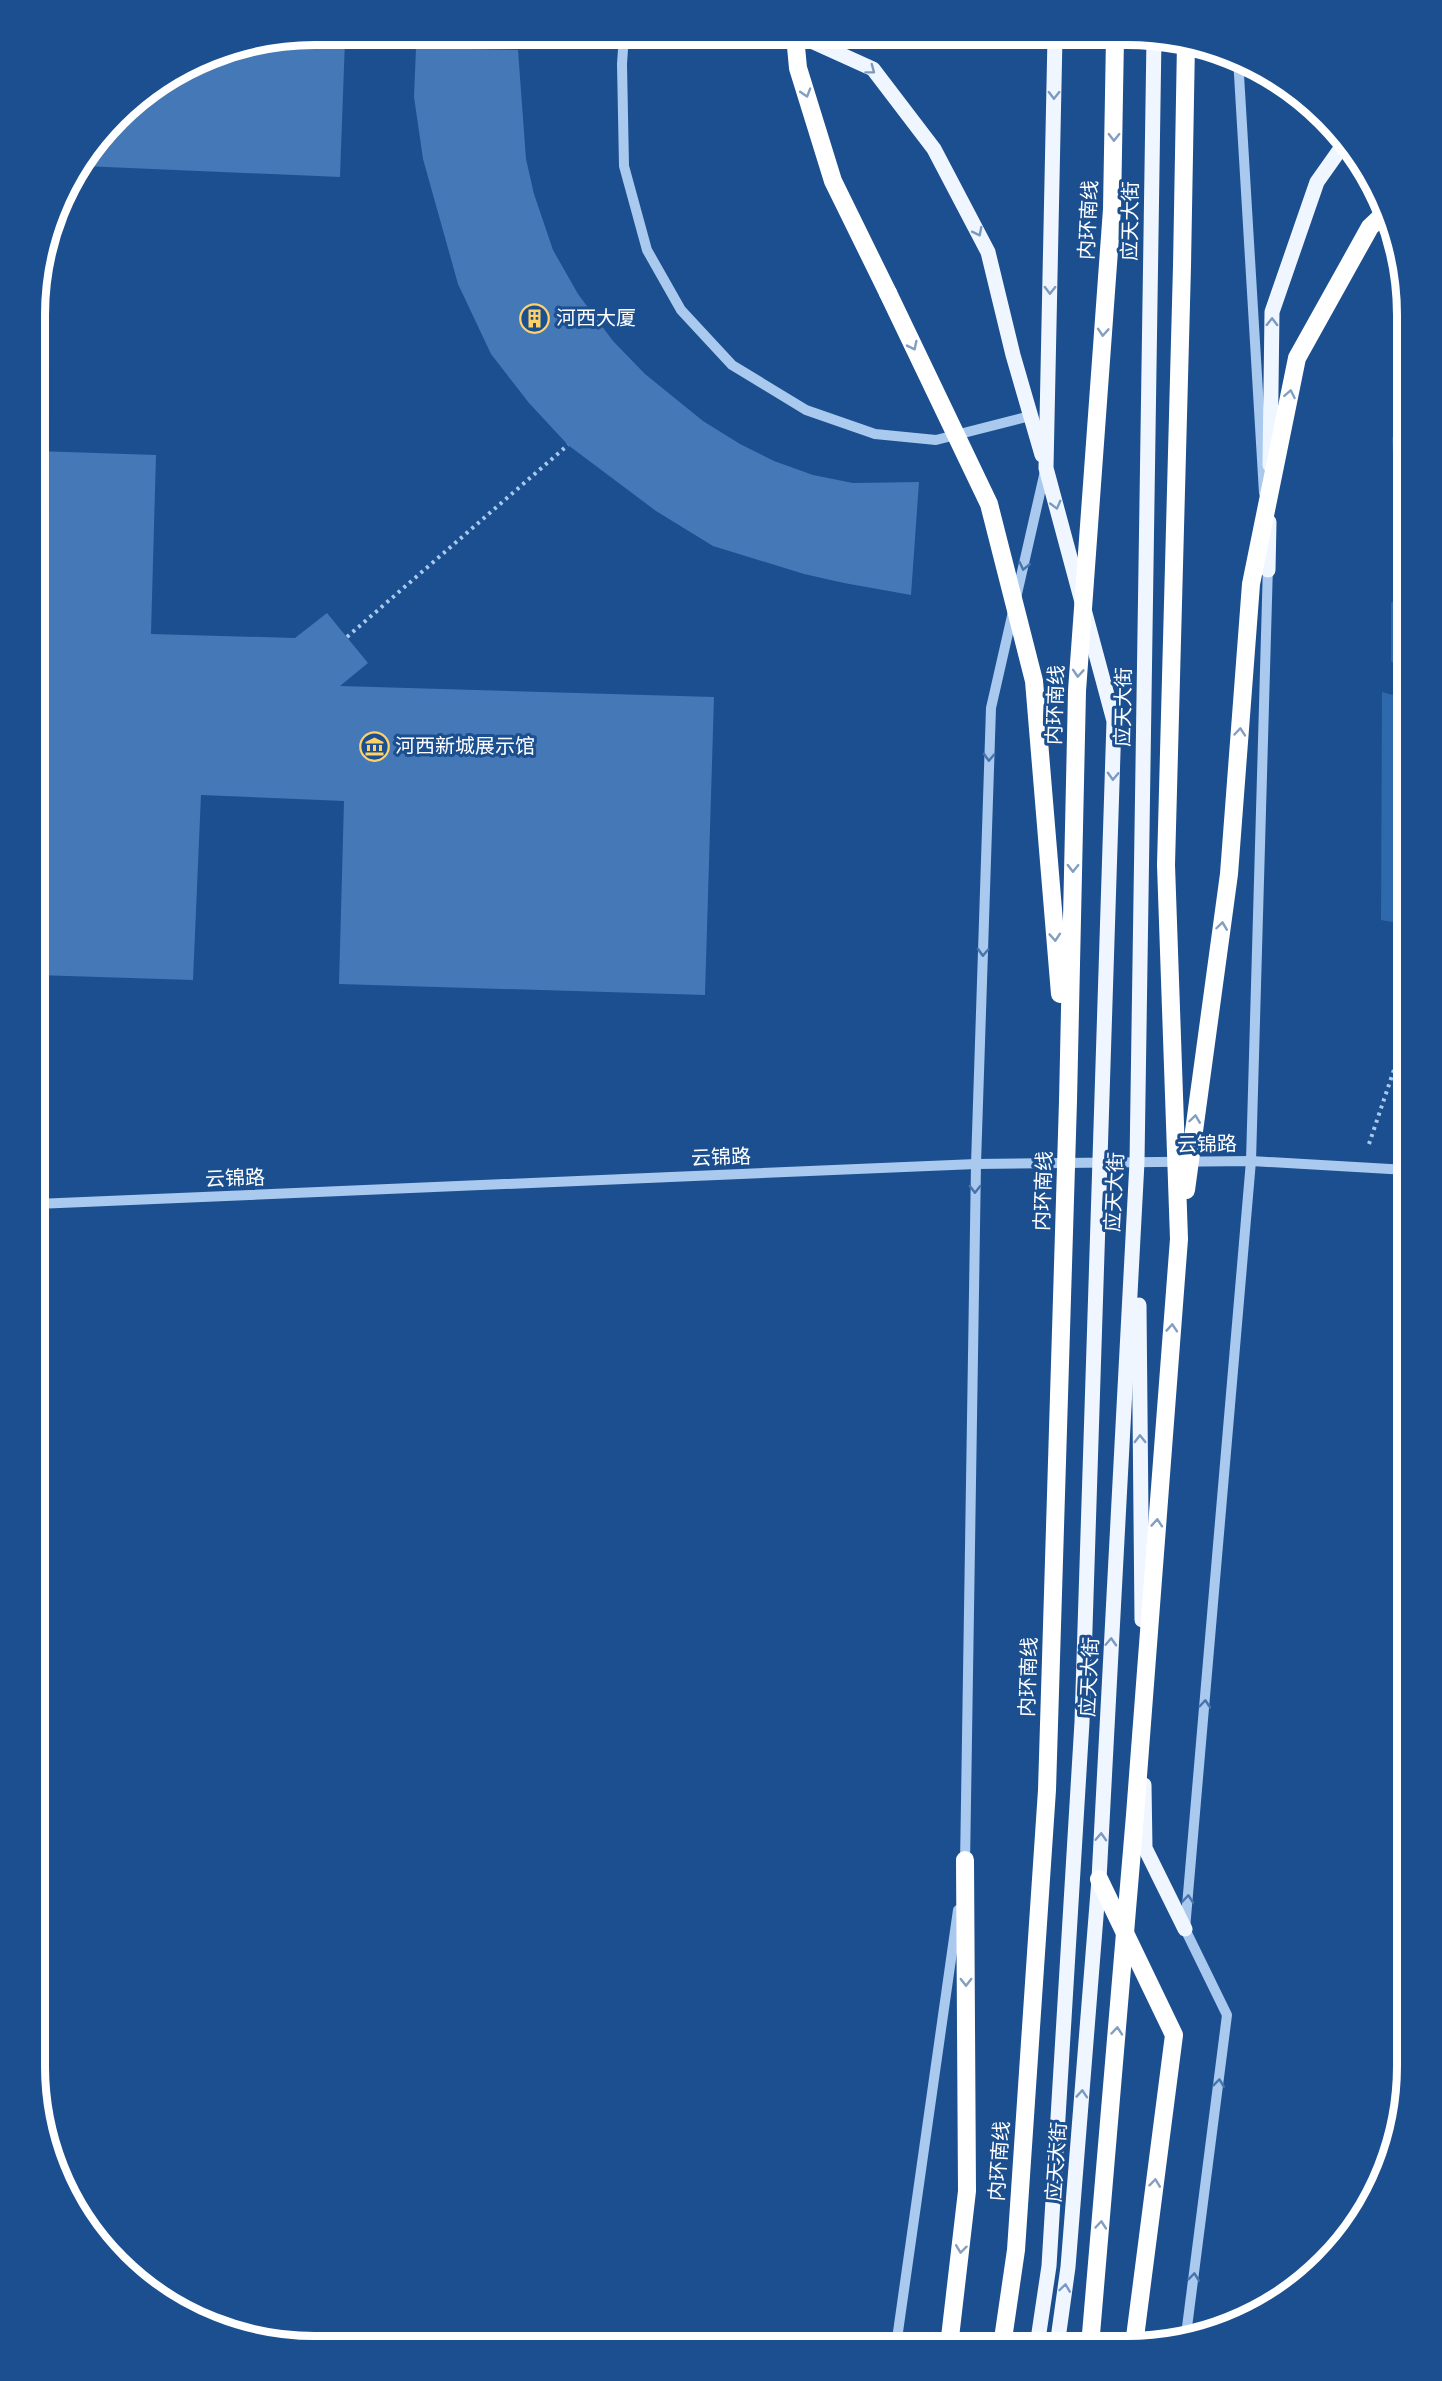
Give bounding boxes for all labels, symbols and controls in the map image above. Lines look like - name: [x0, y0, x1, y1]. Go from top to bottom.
- one-way arrow: [864, 63, 875, 74]
- one-way arrow: [799, 87, 811, 98]
- one-way arrow: [1048, 91, 1060, 100]
- one-way arrow: [1107, 133, 1120, 142]
- street label: 内环南线: [1074, 179, 1102, 261]
- street label: 应天大街: [1117, 181, 1143, 261]
- one-way arrow: [971, 226, 982, 236]
- one-way arrow: [1044, 286, 1056, 295]
- building icon: 河西大厦: [519, 302, 551, 334]
- place label: 河西大厦: [556, 306, 636, 330]
- one-way arrow: [1266, 318, 1278, 327]
- one-way arrow: [1097, 327, 1110, 336]
- one-way arrow: [906, 340, 918, 351]
- one-way arrow: [1283, 389, 1296, 399]
- one-way arrow: [1049, 499, 1061, 510]
- one-way arrow: [1018, 560, 1031, 570]
- street label: 内环南线: [1042, 665, 1068, 745]
- street label: 应天大街: [1110, 667, 1136, 747]
- one-way arrow: [1072, 668, 1085, 678]
- one-way arrow: [1233, 727, 1246, 736]
- museum icon: 河西新城展示馆: [358, 730, 390, 762]
- place label: 河西新城展示馆: [395, 734, 535, 758]
- one-way arrow: [983, 753, 996, 762]
- one-way arrow: [1106, 771, 1119, 780]
- one-way arrow: [1067, 863, 1079, 872]
- one-way arrow: [1215, 921, 1227, 930]
- one-way arrow: [1049, 933, 1062, 942]
- one-way arrow: [977, 947, 989, 956]
- one-way arrow: [1189, 1114, 1201, 1124]
- street label: 云锦路: [1177, 1131, 1237, 1157]
- street label: 云锦路: [691, 1144, 751, 1170]
- street label: 内环南线: [1030, 1151, 1056, 1231]
- street label: 应天大街: [1100, 1151, 1128, 1233]
- street label: 云锦路: [205, 1165, 265, 1191]
- one-way arrow: [969, 1184, 982, 1193]
- one-way arrow: [1165, 1324, 1178, 1333]
- one-way arrow: [1134, 1434, 1146, 1443]
- one-way arrow: [1151, 1518, 1164, 1527]
- street label: 应天大街: [1075, 1636, 1103, 1718]
- street label: 内环南线: [1015, 1637, 1041, 1717]
- one-way arrow: [1105, 1638, 1118, 1647]
- one-way arrow: [1198, 1700, 1211, 1709]
- one-way arrow: [1095, 1832, 1108, 1841]
- one-way arrow: [1181, 1894, 1194, 1903]
- one-way arrow: [960, 1977, 972, 1986]
- one-way arrow: [1110, 2027, 1123, 2036]
- one-way arrow: [1212, 2079, 1224, 2088]
- one-way arrow: [1075, 2090, 1088, 2099]
- street label: 内环南线: [984, 2120, 1014, 2202]
- street label: 应天大街: [1041, 2121, 1071, 2203]
- one-way arrow: [1148, 2178, 1161, 2187]
- one-way arrow: [1094, 2221, 1107, 2230]
- one-way arrow: [955, 2245, 967, 2254]
- one-way arrow: [1187, 2272, 1199, 2281]
- one-way arrow: [1059, 2284, 1071, 2293]

